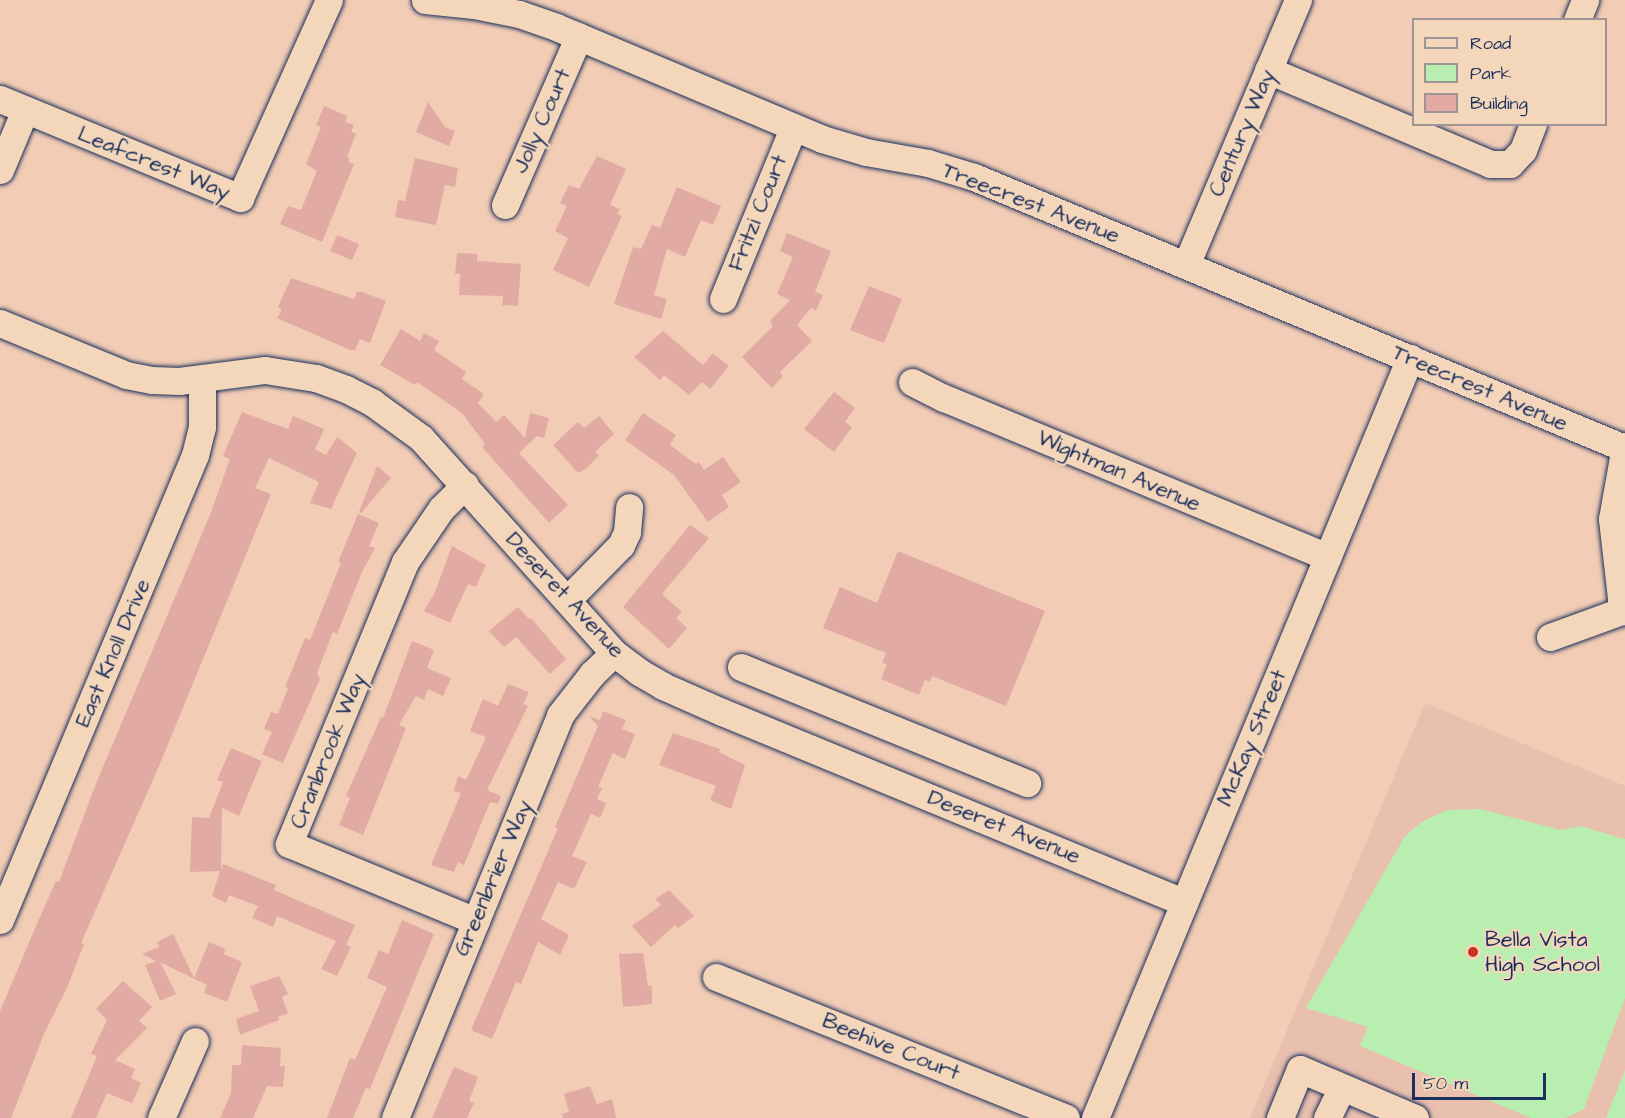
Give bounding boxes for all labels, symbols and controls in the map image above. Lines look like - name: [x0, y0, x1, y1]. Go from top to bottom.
- legend: [1412, 18, 1607, 126]
- text: Road: [1470, 31, 1511, 56]
- text: Park: [1470, 61, 1512, 86]
- street label: Jolly Court: [507, 64, 577, 178]
- street label: Century Way: [1203, 65, 1281, 201]
- text: Building: [1470, 91, 1528, 116]
- street label: Leafcrest Way: [74, 120, 234, 206]
- street label: Fritzi Court: [723, 151, 793, 275]
- street label: Treecrest Avenue: [939, 157, 1123, 249]
- street label: Treecrest Avenue: [1388, 339, 1572, 437]
- street label: Wightman Avenue: [1033, 425, 1205, 517]
- street label: Deseret Avenue: [500, 527, 630, 663]
- street label: East Knoll Drive: [70, 575, 156, 731]
- street label: McKay Street: [1211, 666, 1293, 810]
- street label: Cranbrook Way: [285, 669, 371, 833]
- street label: Deseret Avenue: [924, 784, 1084, 870]
- street label: Greenbrier Way: [448, 796, 538, 960]
- place label: Bella Vista High School: [1485, 926, 1600, 978]
- marker: Bella Vista High School: [1466, 945, 1480, 959]
- street label: Beehive Court: [818, 1007, 964, 1087]
- scale bar: [1415, 1061, 1548, 1099]
- text: 50 m: [1423, 1071, 1468, 1096]

